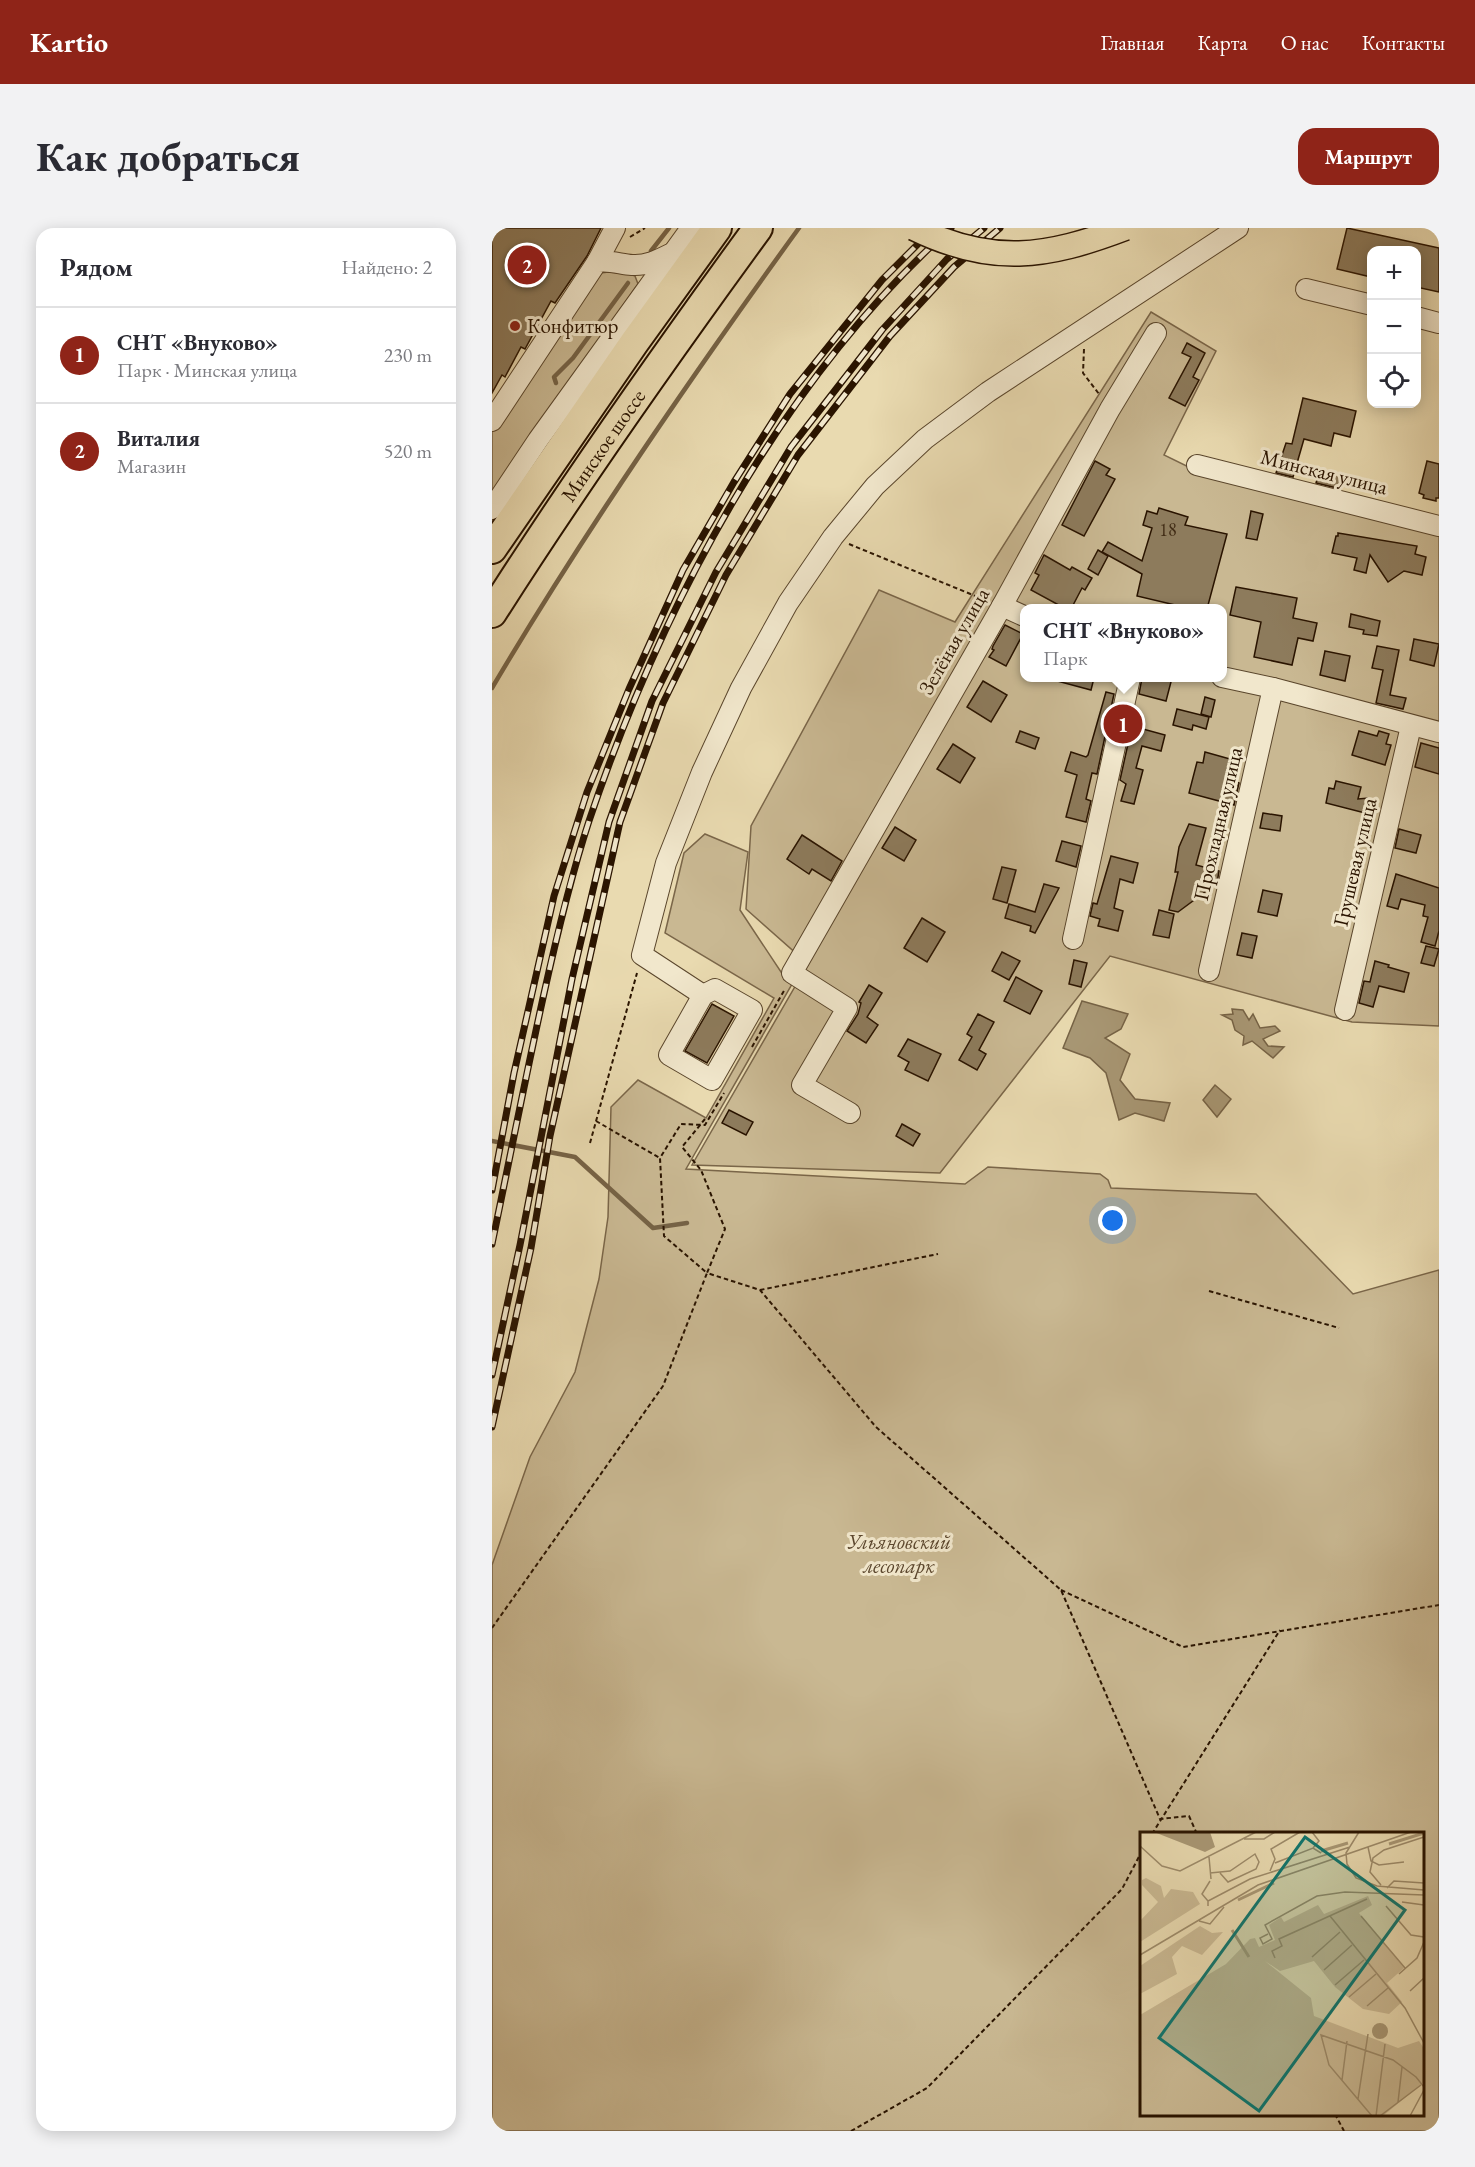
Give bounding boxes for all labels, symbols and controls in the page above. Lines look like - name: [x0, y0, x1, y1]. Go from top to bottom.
- text: Kartio: [30, 24, 108, 60]
- text: Главная: [1100, 29, 1164, 56]
- text: Карта: [1197, 29, 1248, 56]
- text: О нас: [1281, 29, 1329, 56]
- text: Контакты: [1362, 29, 1445, 56]
- button: Маршрут: [1298, 128, 1439, 185]
- text: Как добраться: [36, 129, 300, 184]
- pin: 2: [507, 243, 546, 288]
- map controls: [1367, 246, 1421, 408]
- button: +: [1367, 246, 1421, 300]
- text: Рядом: [60, 250, 133, 284]
- text: Найдено: 2: [341, 254, 432, 280]
- button: −: [1367, 300, 1421, 354]
- place label: Конфитюр: [527, 312, 619, 339]
- marker: Конфитюр: [508, 319, 522, 333]
- text: СНТ «Внуково»: [117, 328, 278, 357]
- text: 1: [74, 342, 85, 368]
- text: 230 m: [384, 342, 432, 368]
- button: locate: [1367, 354, 1421, 408]
- text: Парк · Минская улица: [117, 357, 297, 383]
- street label: Минское шоссе: [555, 384, 651, 507]
- text: Виталия: [117, 424, 200, 453]
- text: 2: [74, 438, 85, 464]
- text: 520 m: [384, 438, 432, 464]
- street label: Минская улица: [1258, 443, 1391, 500]
- text: Магазин: [117, 453, 186, 479]
- house number: 18: [1159, 518, 1177, 541]
- street label: Зелёная улица: [912, 582, 995, 699]
- popup: [1020, 604, 1227, 682]
- text: СНТ «Внуково»: [1043, 616, 1204, 645]
- text: Парк: [1043, 645, 1088, 671]
- pin: 1: [1104, 702, 1142, 746]
- street label: Прохладная улица: [1187, 744, 1248, 903]
- street label: Грушевая улица: [1327, 794, 1383, 929]
- your location: [1098, 1206, 1127, 1235]
- park label: Ульяновский лесопарк: [847, 1528, 951, 1579]
- inset map: [1140, 1832, 1424, 2116]

